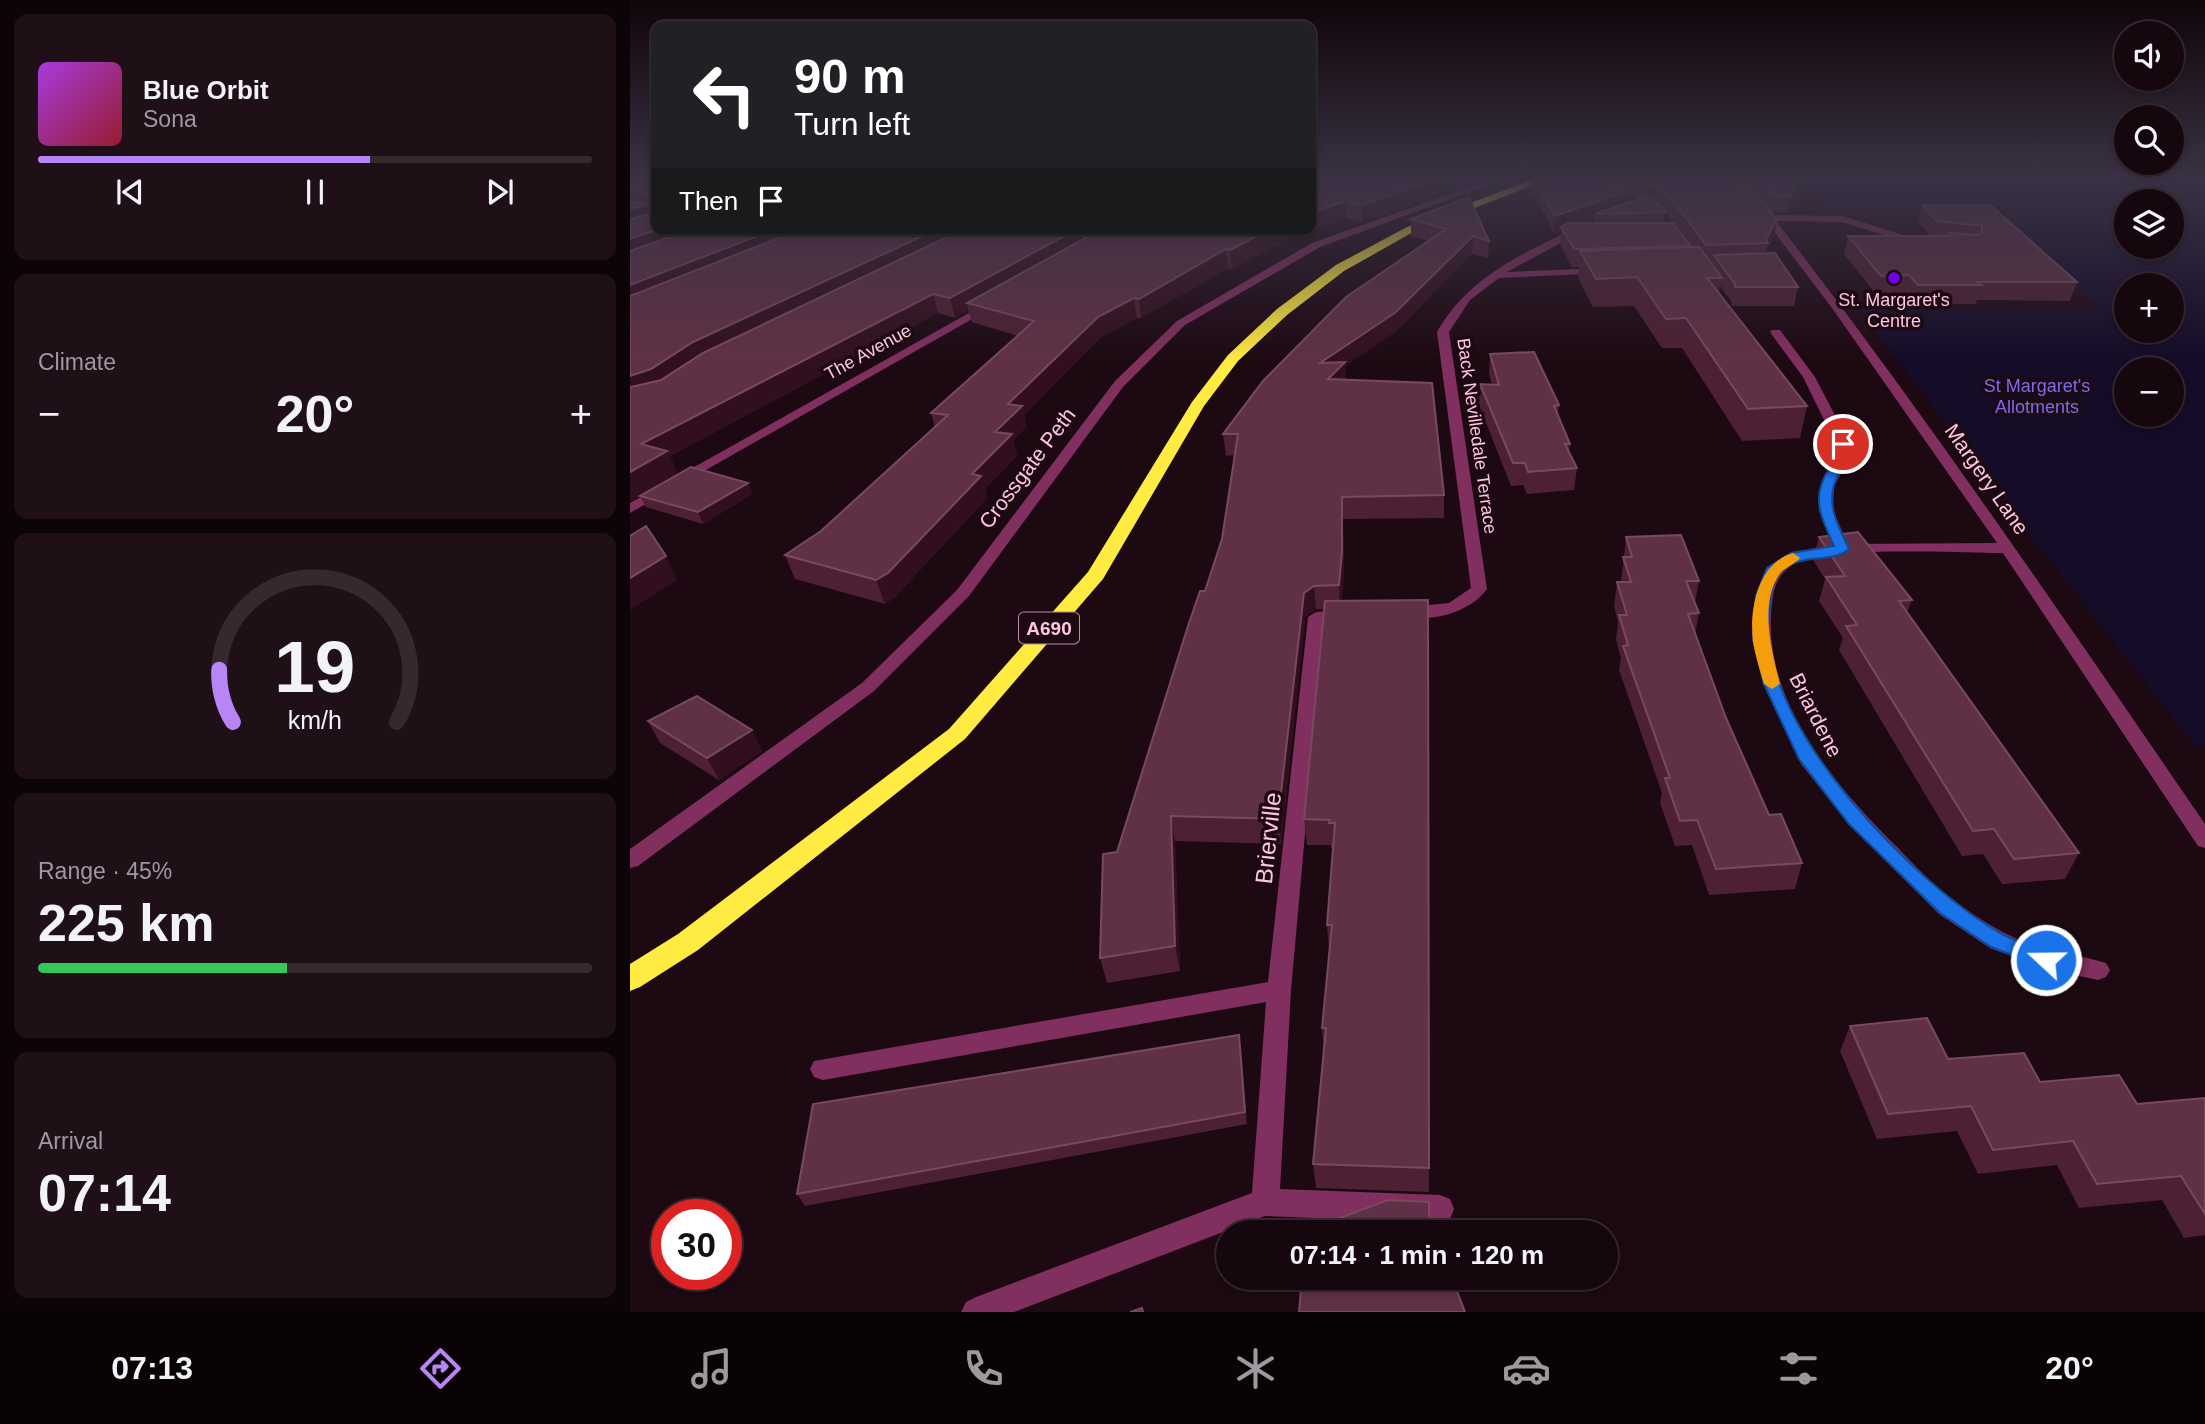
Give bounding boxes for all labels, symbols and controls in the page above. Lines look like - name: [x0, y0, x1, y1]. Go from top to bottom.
- map controls: [2114, 21, 2184, 427]
- button: sound: [2114, 21, 2184, 91]
- icon: left: [679, 49, 770, 140]
- text: 90 m: [794, 49, 906, 103]
- text: Blue Orbit: [143, 75, 269, 105]
- button: search: [2114, 105, 2184, 175]
- text: Sona: [143, 106, 197, 132]
- text: Turn left: [794, 106, 910, 142]
- icon: previous: [111, 173, 149, 211]
- icon: pause: [296, 173, 334, 211]
- icon: next: [481, 173, 519, 211]
- icon: arrive: [752, 182, 790, 220]
- text: Then: [679, 186, 738, 216]
- button: layers: [2114, 189, 2184, 259]
- marker: St. Margaret's Centre: [1886, 270, 1902, 286]
- button: +: [2114, 273, 2184, 343]
- place label: St. Margaret's Centre: [1838, 290, 1950, 331]
- street label: The Avenue: [821, 320, 915, 384]
- street label: Back Nevilledale Terrace: [1453, 337, 1501, 535]
- text: Climate: [38, 349, 116, 375]
- button: −: [2114, 357, 2184, 427]
- park label: St Margaret's Allotments: [1984, 376, 2090, 417]
- text: 20°: [276, 385, 354, 443]
- text: −: [38, 393, 60, 435]
- text: +: [570, 393, 592, 435]
- street label: Crossgate Peth: [974, 403, 1080, 533]
- pin: [1813, 414, 1873, 474]
- street label: Margery Lane: [1940, 419, 2034, 539]
- icon: arrive: [1824, 425, 1862, 463]
- road number: A690: [1019, 612, 1079, 643]
- text: 19: [275, 626, 355, 707]
- street label: Briardene: [1785, 669, 1847, 761]
- text: km/h: [288, 706, 342, 734]
- street label: Brierville: [1250, 791, 1286, 885]
- text: Range · 45%: [38, 858, 172, 884]
- text: 225 km: [38, 894, 214, 952]
- position arrow: [2009, 923, 2083, 997]
- text: Arrival: [38, 1128, 103, 1154]
- text: 07:14: [38, 1164, 171, 1222]
- speed limit sign: 30: [651, 1199, 742, 1290]
- text: 07:14 · 1 min · 120 m: [1290, 1240, 1544, 1270]
- icon: directions: [416, 1344, 465, 1393]
- icon: music: [687, 1344, 736, 1393]
- icon: phone: [959, 1344, 1008, 1393]
- icon: climate: [1231, 1344, 1280, 1393]
- icon: car: [1502, 1344, 1551, 1393]
- icon: filters: [1774, 1344, 1823, 1393]
- text: 07:13: [111, 1350, 193, 1386]
- text: 20°: [2045, 1350, 2094, 1386]

